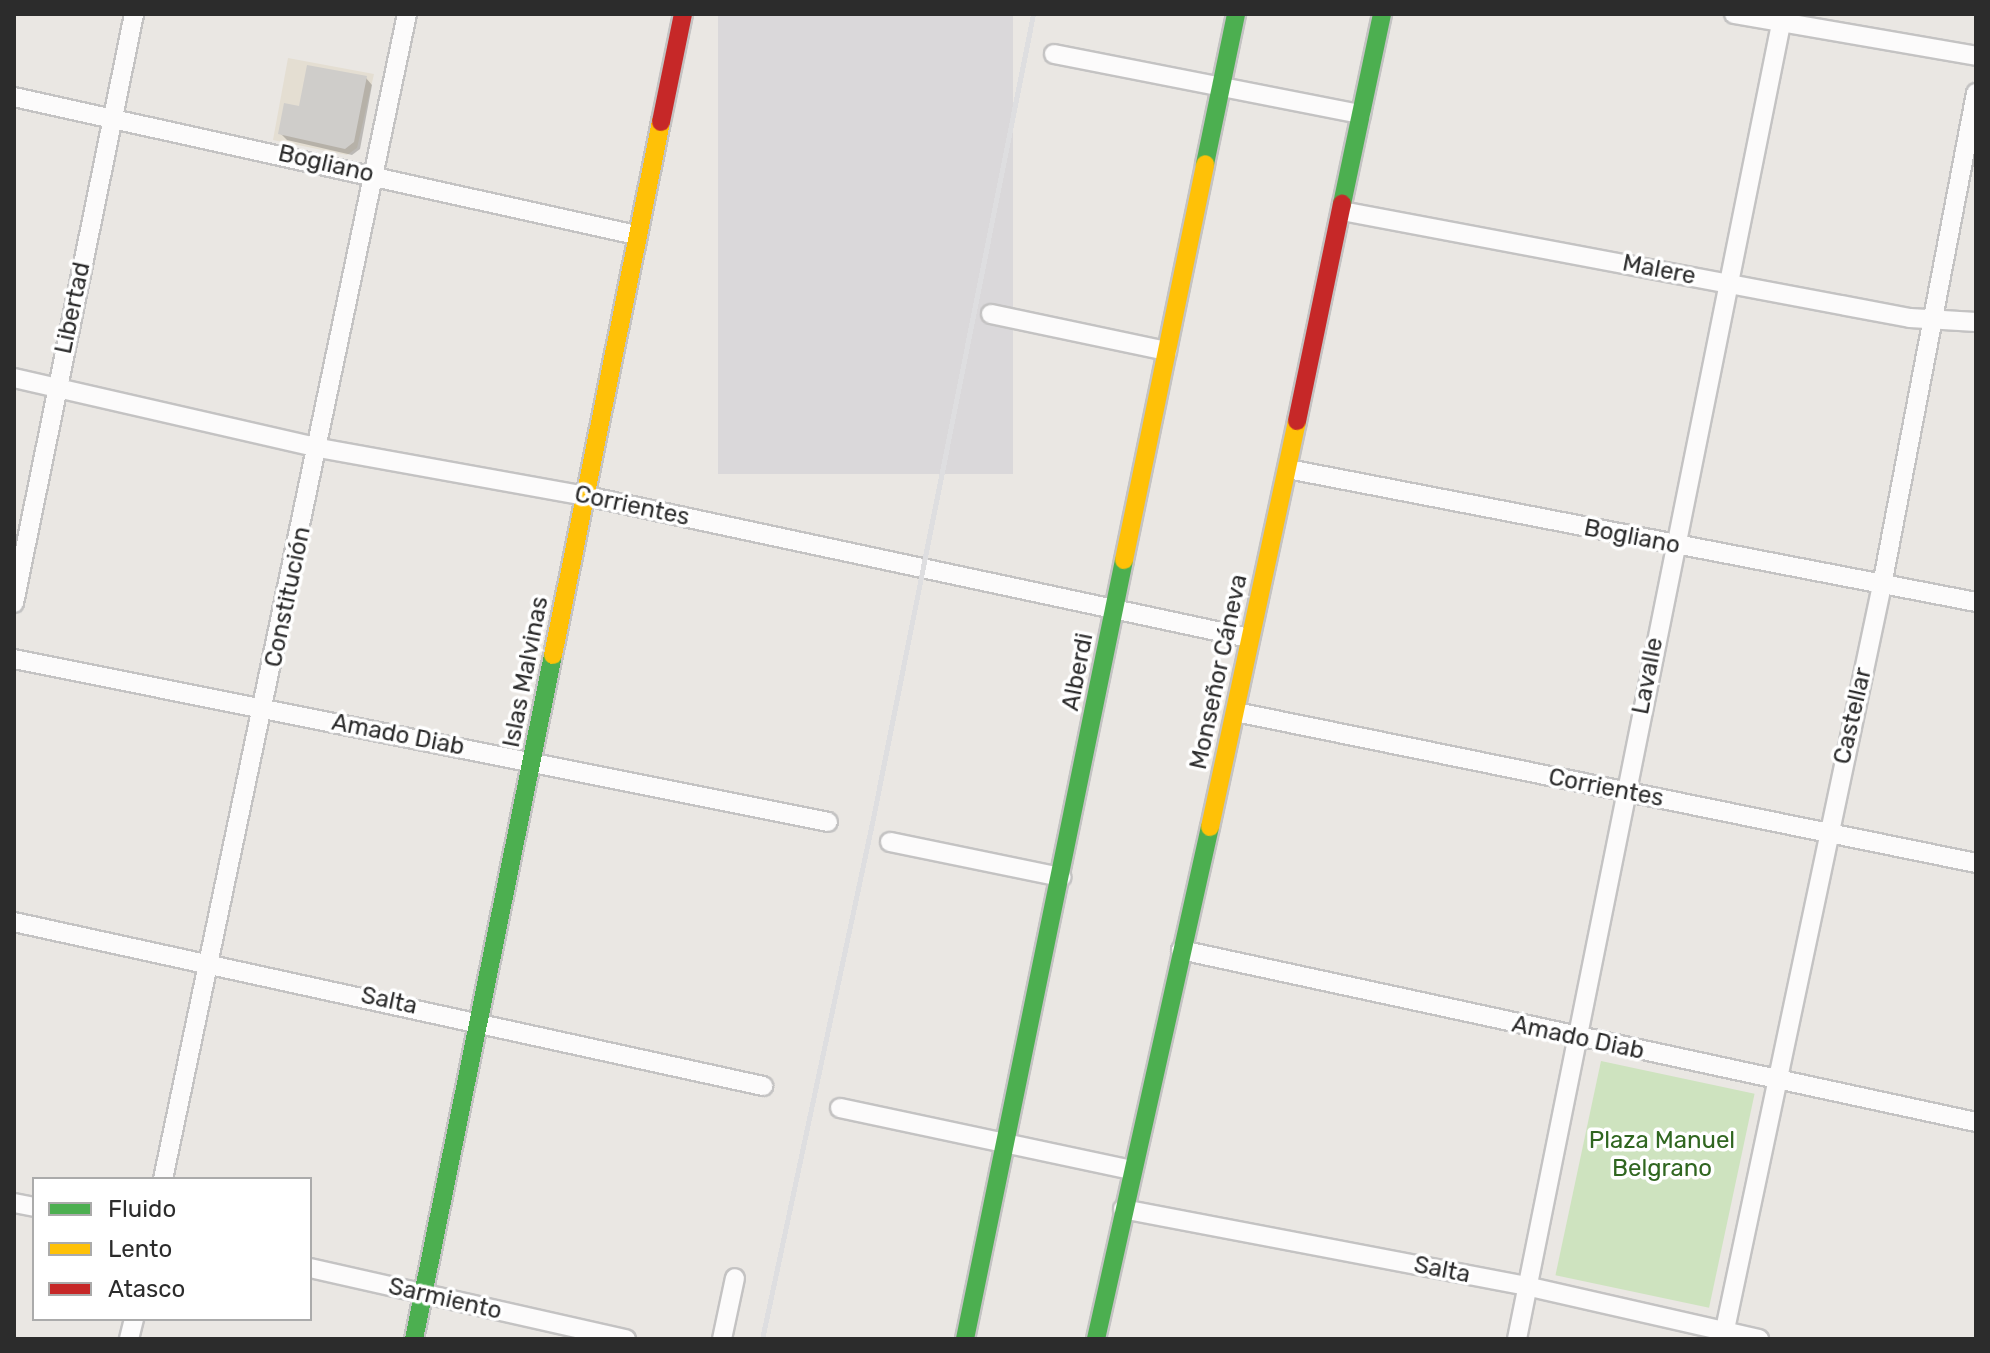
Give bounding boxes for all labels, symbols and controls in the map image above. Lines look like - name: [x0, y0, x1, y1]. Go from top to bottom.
- street label: Bogliano: [275, 139, 377, 189]
- street label: Malere: [1620, 249, 1698, 291]
- street label: Libertad: [49, 259, 97, 357]
- street label: Corrientes: [572, 480, 692, 532]
- street label: Bogliano: [1581, 514, 1683, 560]
- street label: Constitución: [259, 524, 317, 670]
- street label: Monseñor Cáneva: [1184, 572, 1254, 772]
- street label: Islas Malvinas: [497, 594, 555, 750]
- street label: Alberdi: [1056, 631, 1100, 713]
- street label: Lavalle: [1626, 635, 1670, 717]
- street label: Castellar: [1828, 665, 1878, 767]
- street label: Amado Diab: [329, 708, 467, 762]
- street label: Corrientes: [1546, 763, 1666, 813]
- street label: Salta: [358, 981, 420, 1021]
- street label: Amado Diab: [1509, 1010, 1647, 1066]
- park label: Plaza Manuel Belgrano: [1589, 1127, 1735, 1183]
- legend: [32, 1177, 312, 1321]
- text: Fluido: [108, 1195, 176, 1223]
- text: Lento: [108, 1235, 172, 1263]
- street label: Salta: [1411, 1250, 1473, 1290]
- street label: Sarmiento: [386, 1272, 504, 1326]
- text: Atasco: [108, 1275, 185, 1303]

